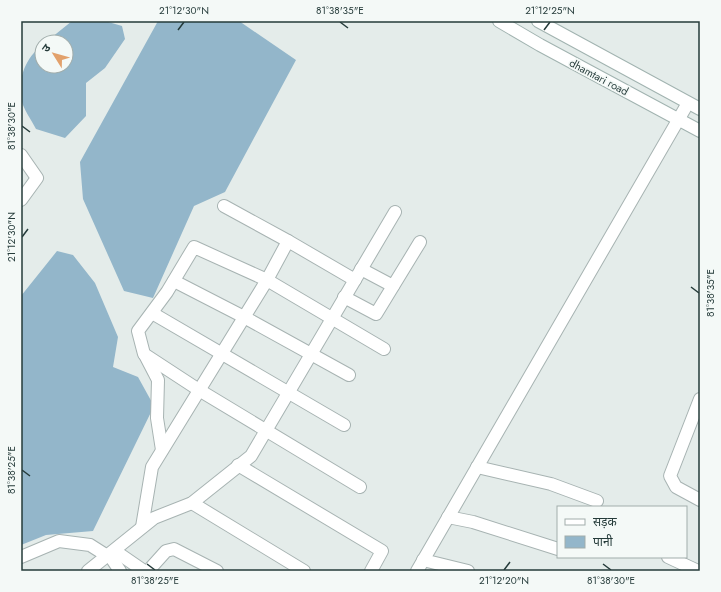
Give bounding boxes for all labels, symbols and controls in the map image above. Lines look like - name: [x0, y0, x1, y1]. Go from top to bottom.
- text: 21°12'30"N: [159, 3, 209, 18]
- text: 81°38'35"E: [316, 3, 364, 18]
- text: 21°12'25"N: [525, 3, 575, 18]
- north arrow: [34, 34, 74, 74]
- text: उ: [38, 40, 55, 55]
- street label: dhamtari road: [567, 55, 631, 99]
- text: 81°38'30"E: [4, 102, 19, 150]
- text: 21°12'30"N: [4, 212, 19, 262]
- text: 81°38'35"E: [703, 269, 718, 317]
- text: 81°38'25"E: [4, 446, 19, 494]
- legend: [557, 506, 687, 558]
- text: सड़क: [593, 513, 618, 531]
- text: पानी: [593, 533, 614, 551]
- text: 81°38'25"E: [131, 573, 179, 588]
- text: 21°12'20"N: [479, 573, 529, 588]
- text: 81°38'30"E: [587, 573, 635, 588]

